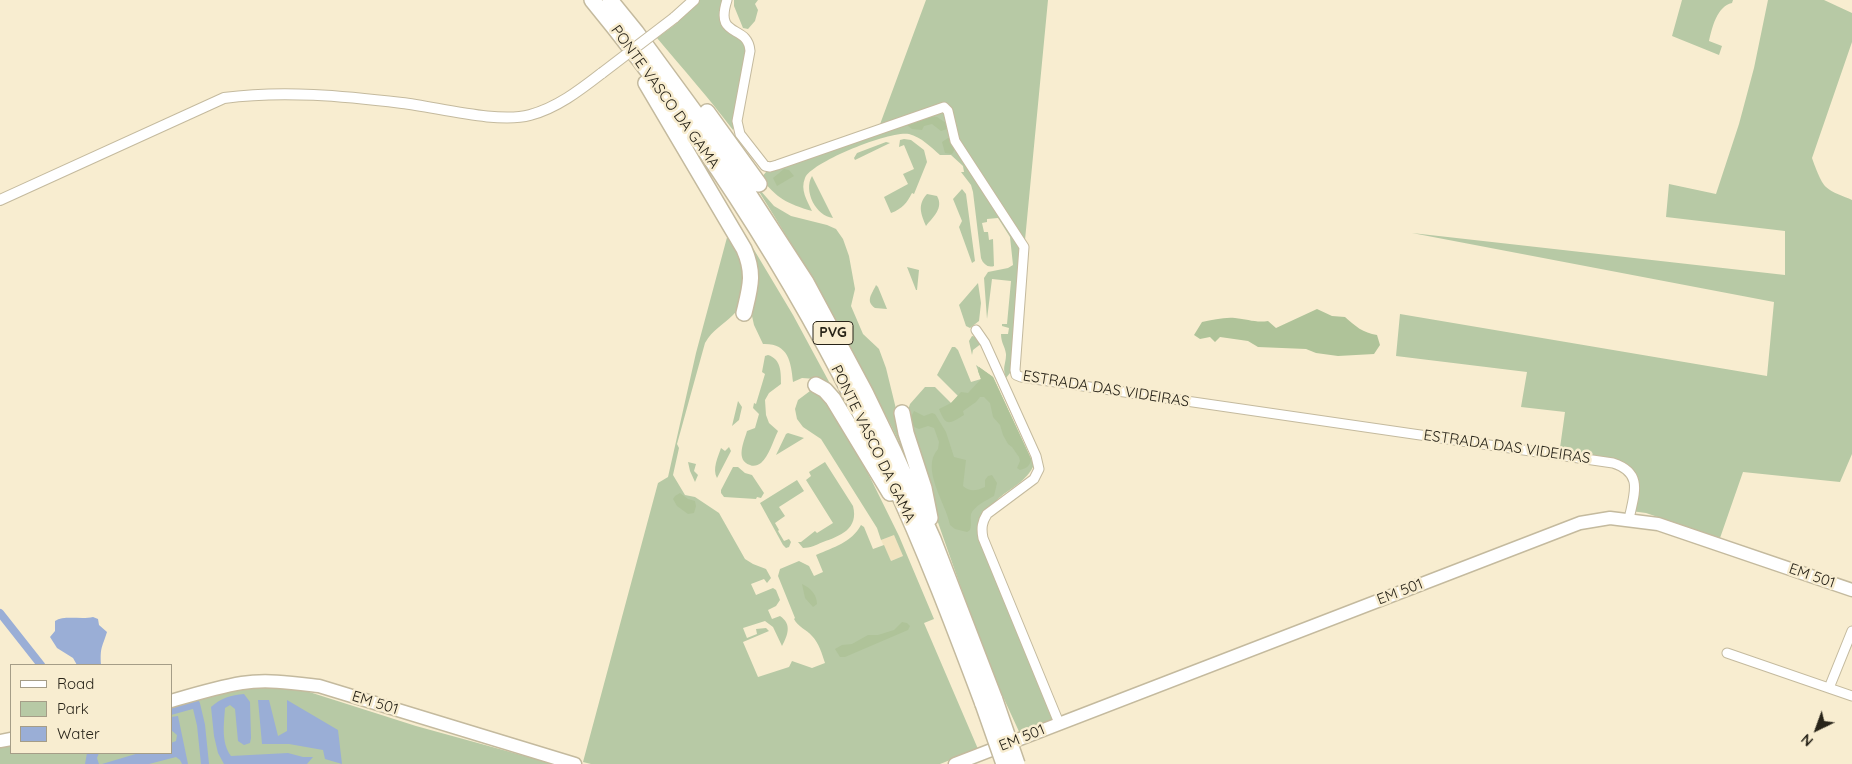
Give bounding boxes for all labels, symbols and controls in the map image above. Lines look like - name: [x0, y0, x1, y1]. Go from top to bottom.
- street label: PONTE VASCO DA GAMA: [607, 22, 723, 172]
- road number: PVG: [813, 322, 853, 344]
- street label: PONTE VASCO DA GAMA: [827, 362, 919, 526]
- street label: ESTRADA DAS VIDEIRAS: [1022, 367, 1190, 411]
- street label: ESTRADA DAS VIDEIRAS: [1422, 426, 1592, 468]
- street label: EM 501: [1787, 560, 1837, 592]
- street label: EM 501: [1375, 575, 1425, 609]
- legend: [10, 664, 172, 754]
- text: Road: [57, 674, 94, 693]
- street label: EM 501: [350, 687, 400, 719]
- text: Park: [57, 699, 89, 718]
- north arrow: [1792, 704, 1842, 754]
- street label: EM 501: [997, 721, 1047, 755]
- text: Water: [57, 724, 100, 743]
- text: N: [1797, 730, 1817, 750]

